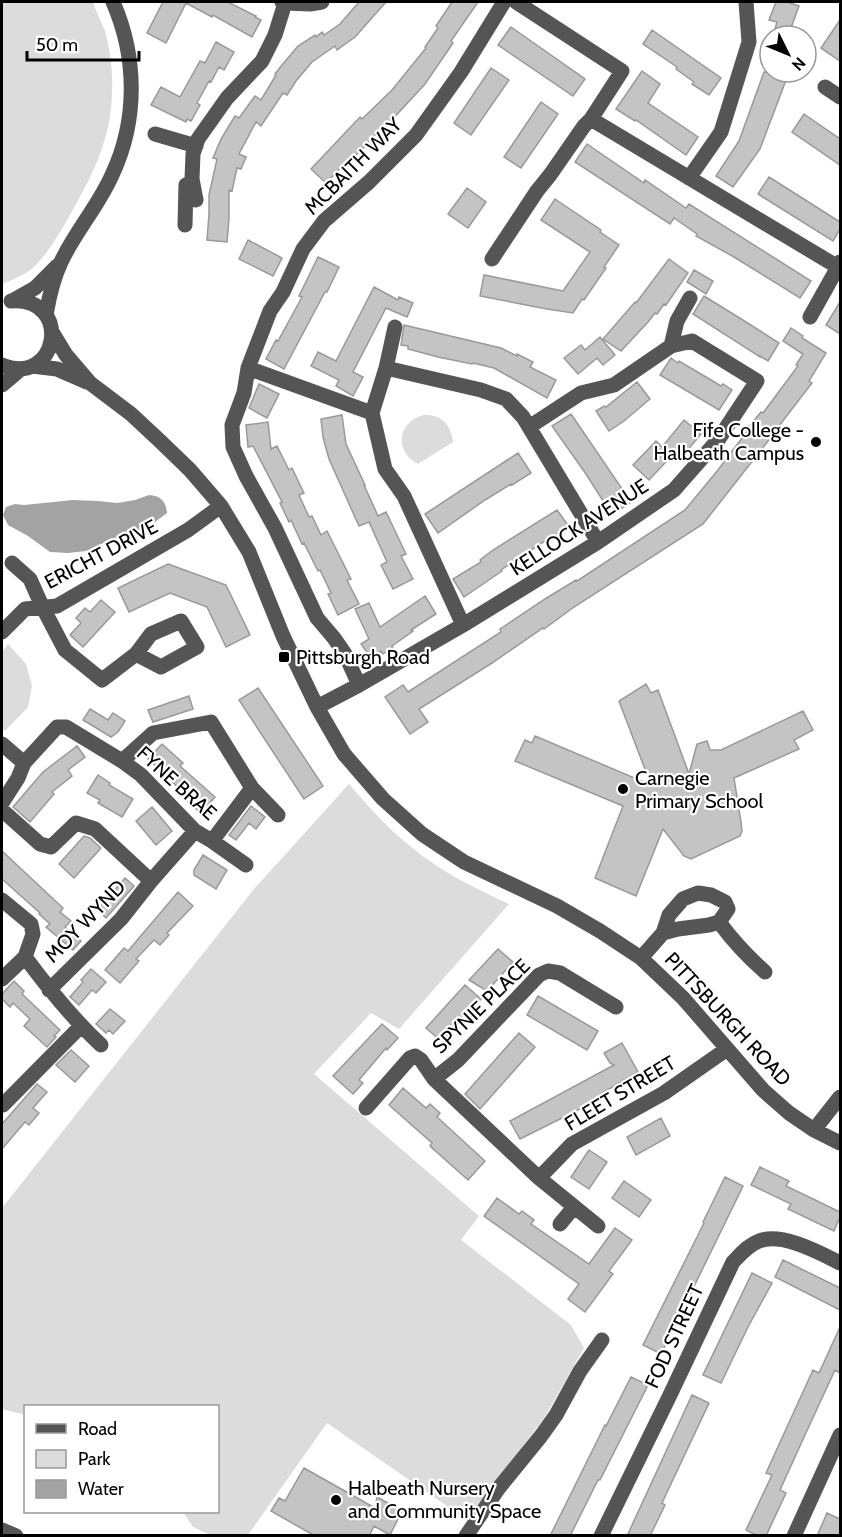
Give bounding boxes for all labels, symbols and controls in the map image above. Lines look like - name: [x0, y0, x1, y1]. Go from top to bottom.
- scale bar: [27, 24, 140, 62]
- north arrow: [758, 24, 818, 84]
- text: 50 m: [36, 34, 78, 56]
- text: N: [788, 53, 809, 75]
- street label: MCBAITH WAY: [299, 112, 407, 220]
- place label: Fife College - Halbeath Campus: [654, 418, 804, 465]
- marker: Fife College - Halbeath Campus: [809, 435, 823, 449]
- street label: KELLOCK AVENUE: [505, 473, 653, 581]
- street label: ERICHT DRIVE: [40, 514, 162, 594]
- place label: Pittsburgh Road: [296, 645, 430, 669]
- marker: Pittsburgh Road: [277, 650, 291, 664]
- street label: FYNE BRAE: [132, 741, 222, 825]
- place label: Carnegie Primary School: [635, 766, 763, 813]
- marker: Carnegie Primary School: [616, 782, 630, 796]
- street label: MOY WYND: [40, 875, 130, 967]
- street label: PITTSBURGH ROAD: [660, 947, 796, 1091]
- street label: SPYNIE PLACE: [427, 954, 535, 1058]
- street label: FLEET STREET: [560, 1050, 680, 1135]
- street label: FOD STREET: [639, 1280, 709, 1392]
- legend: [24, 1405, 219, 1513]
- text: Road: [78, 1418, 117, 1440]
- text: Park: [78, 1448, 111, 1470]
- place label: Halbeath Nursery and Community Space: [348, 1476, 541, 1523]
- text: Water: [78, 1478, 124, 1500]
- marker: Halbeath Nursery and Community Space: [329, 1493, 343, 1507]

